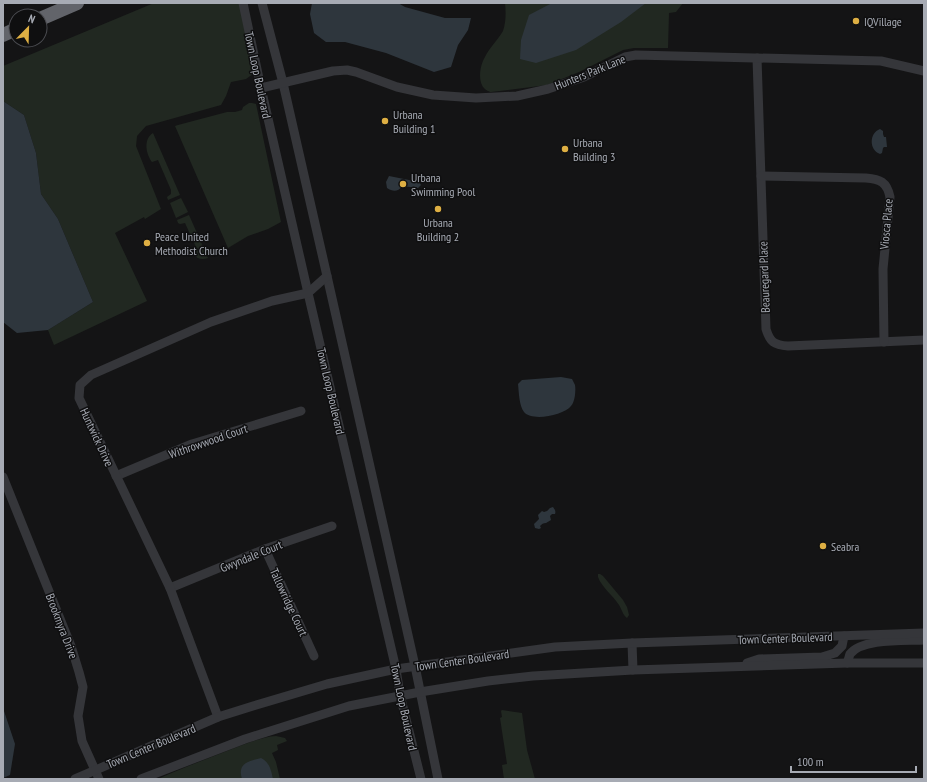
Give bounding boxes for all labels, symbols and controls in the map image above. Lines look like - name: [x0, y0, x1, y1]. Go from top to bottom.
- north arrow: [8, 8, 48, 48]
- text: N: [26, 11, 37, 26]
- place label: IQVillage: [864, 14, 902, 29]
- marker: IQVillage: [851, 16, 861, 26]
- street label: Town Loop Boulevard: [241, 30, 275, 120]
- street label: Hunters Park Lane: [552, 51, 628, 93]
- place label: Urbana Building 1: [393, 107, 435, 136]
- marker: Urbana Building 1: [380, 116, 390, 126]
- place label: Urbana Building 3: [573, 135, 615, 164]
- marker: Urbana Building 3: [560, 144, 570, 154]
- place label: Urbana Swimming Pool: [411, 170, 475, 199]
- marker: Urbana Swimming Pool: [398, 179, 408, 189]
- street label: Viosca Place: [876, 198, 896, 251]
- marker: Urbana Building 2: [433, 204, 443, 214]
- place label: Urbana Building 2: [417, 215, 459, 244]
- place label: Peace United Methodist Church: [155, 229, 228, 258]
- marker: Peace United Methodist Church: [142, 238, 152, 248]
- street label: Beauregard Place: [755, 241, 773, 313]
- street label: Town Loop Boulevard: [314, 346, 348, 436]
- street label: Huntwick Drive: [77, 405, 117, 469]
- street label: Withrowwood Court: [167, 420, 250, 461]
- street label: Gwyndale Court: [218, 536, 285, 575]
- place label: Seabra: [831, 539, 859, 554]
- marker: Seabra: [818, 541, 828, 551]
- street label: Tallowridge Court: [267, 566, 312, 639]
- street label: Brookmyra Drive: [43, 591, 81, 661]
- street label: Town Center Boulevard: [737, 629, 833, 647]
- street label: Town Center Boulevard: [414, 646, 510, 674]
- street label: Town Loop Boulevard: [387, 662, 421, 752]
- street label: Town Center Boulevard: [104, 721, 198, 771]
- scale bar: [791, 748, 916, 774]
- text: 100 m: [797, 754, 824, 769]

